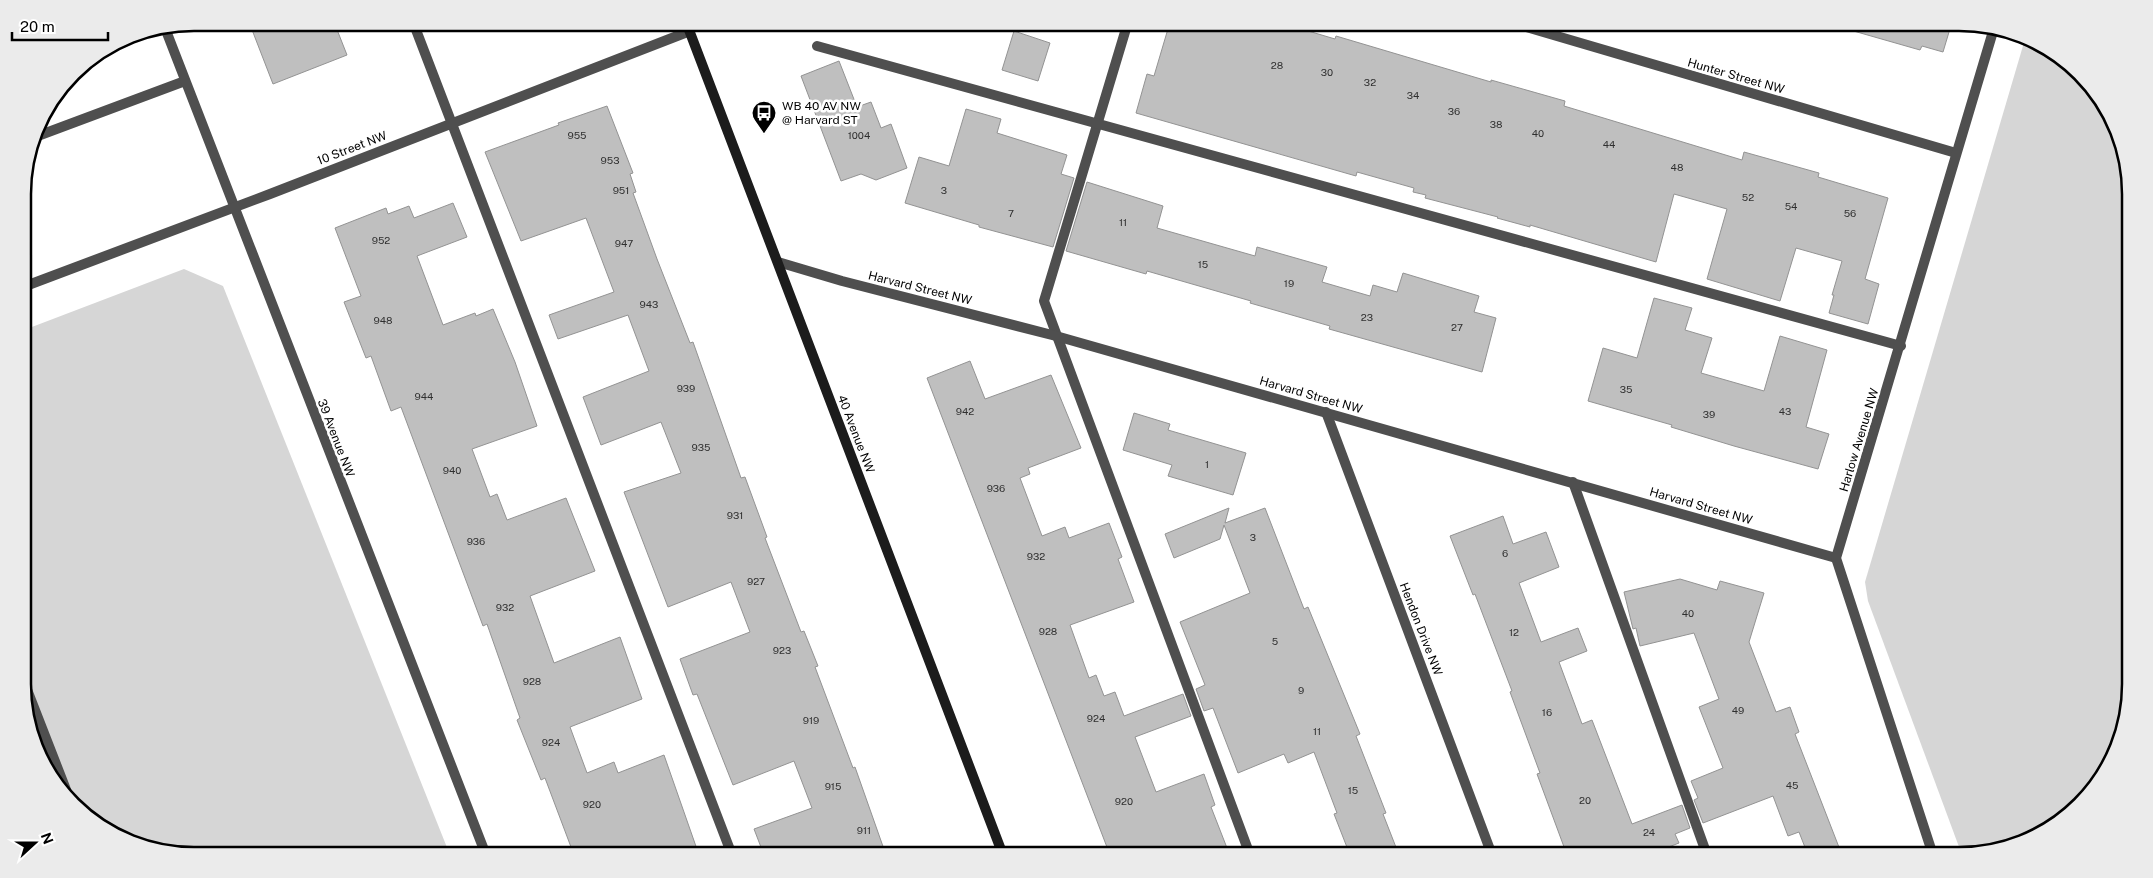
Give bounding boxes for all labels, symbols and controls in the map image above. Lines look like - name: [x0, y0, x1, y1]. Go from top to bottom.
- scale bar: [12, 10, 109, 42]
- text: 20 m: [20, 18, 55, 35]
- street label: Hunter Street NW: [1686, 55, 1787, 97]
- house number: 28: [1271, 59, 1283, 71]
- house number: 30: [1321, 66, 1333, 78]
- house number: 32: [1364, 76, 1376, 88]
- house number: 34: [1407, 89, 1419, 101]
- place label: WB 40 AV NW @ Harvard ST: [782, 99, 861, 127]
- bus stop icon: WB 40 AV NW @ Harvard ST: [751, 100, 777, 134]
- house number: 36: [1448, 105, 1460, 117]
- house number: 38: [1490, 118, 1502, 130]
- house number: 40: [1532, 127, 1544, 139]
- street label: 10 Street NW: [315, 128, 389, 168]
- house number: 955: [567, 129, 587, 141]
- house number: 1004: [848, 129, 870, 141]
- house number: 44: [1603, 138, 1615, 150]
- house number: 953: [601, 154, 619, 166]
- house number: 48: [1671, 161, 1683, 173]
- house number: 951: [613, 184, 629, 196]
- house number: 3: [941, 184, 947, 196]
- house number: 52: [1742, 191, 1754, 203]
- house number: 54: [1785, 200, 1797, 212]
- house number: 7: [1008, 207, 1014, 219]
- house number: 56: [1844, 207, 1856, 219]
- house number: 11: [1119, 216, 1127, 228]
- house number: 952: [372, 234, 390, 246]
- house number: 947: [615, 237, 633, 249]
- house number: 15: [1198, 258, 1208, 270]
- street label: Harvard Street NW: [867, 268, 974, 308]
- house number: 19: [1284, 277, 1294, 289]
- house number: 943: [640, 298, 658, 310]
- house number: 23: [1361, 311, 1373, 323]
- house number: 948: [374, 314, 393, 326]
- house number: 27: [1451, 321, 1463, 333]
- street label: Harvard Street NW: [1258, 374, 1365, 417]
- house number: 939: [677, 382, 695, 394]
- house number: 35: [1620, 383, 1632, 395]
- street label: Harlow Avenue NW: [1837, 386, 1882, 493]
- house number: 944: [415, 390, 433, 402]
- street label: 40 Avenue NW: [835, 393, 877, 475]
- street label: 39 Avenue NW: [315, 397, 358, 480]
- house number: 942: [956, 405, 974, 417]
- house number: 43: [1779, 405, 1791, 417]
- house number: 39: [1703, 408, 1715, 420]
- house number: 935: [692, 441, 710, 453]
- house number: 1: [1205, 458, 1209, 470]
- house number: 940: [443, 464, 461, 476]
- house number: 936: [987, 482, 1005, 494]
- street label: Harvard Street NW: [1648, 485, 1755, 528]
- house number: 931: [727, 509, 743, 521]
- house number: 3: [1250, 531, 1256, 543]
- house number: 936: [467, 535, 485, 547]
- house number: 6: [1502, 547, 1508, 559]
- house number: 932: [1027, 550, 1045, 562]
- house number: 927: [747, 575, 765, 587]
- street label: Hendon Drive NW: [1397, 580, 1445, 678]
- house number: 932: [496, 601, 514, 613]
- house number: 40: [1682, 607, 1694, 619]
- house number: 928: [1039, 625, 1057, 637]
- house number: 12: [1509, 626, 1519, 638]
- house number: 5: [1272, 635, 1278, 647]
- house number: 923: [773, 644, 791, 656]
- house number: 928: [523, 675, 541, 687]
- house number: 9: [1298, 684, 1304, 696]
- house number: 49: [1732, 704, 1744, 716]
- house number: 16: [1542, 706, 1552, 718]
- house number: 924: [1087, 712, 1105, 724]
- house number: 919: [803, 714, 819, 726]
- house number: 11: [1313, 725, 1321, 737]
- house number: 924: [542, 736, 560, 748]
- house number: 45: [1786, 779, 1798, 791]
- house number: 915: [825, 780, 841, 792]
- house number: 15: [1348, 784, 1358, 796]
- house number: 20: [1579, 794, 1591, 806]
- house number: 920: [1115, 795, 1133, 807]
- house number: 920: [583, 798, 601, 810]
- north arrow: [10, 818, 60, 868]
- house number: 911: [857, 824, 871, 836]
- house number: 24: [1643, 826, 1655, 838]
- text: N: [38, 830, 57, 846]

